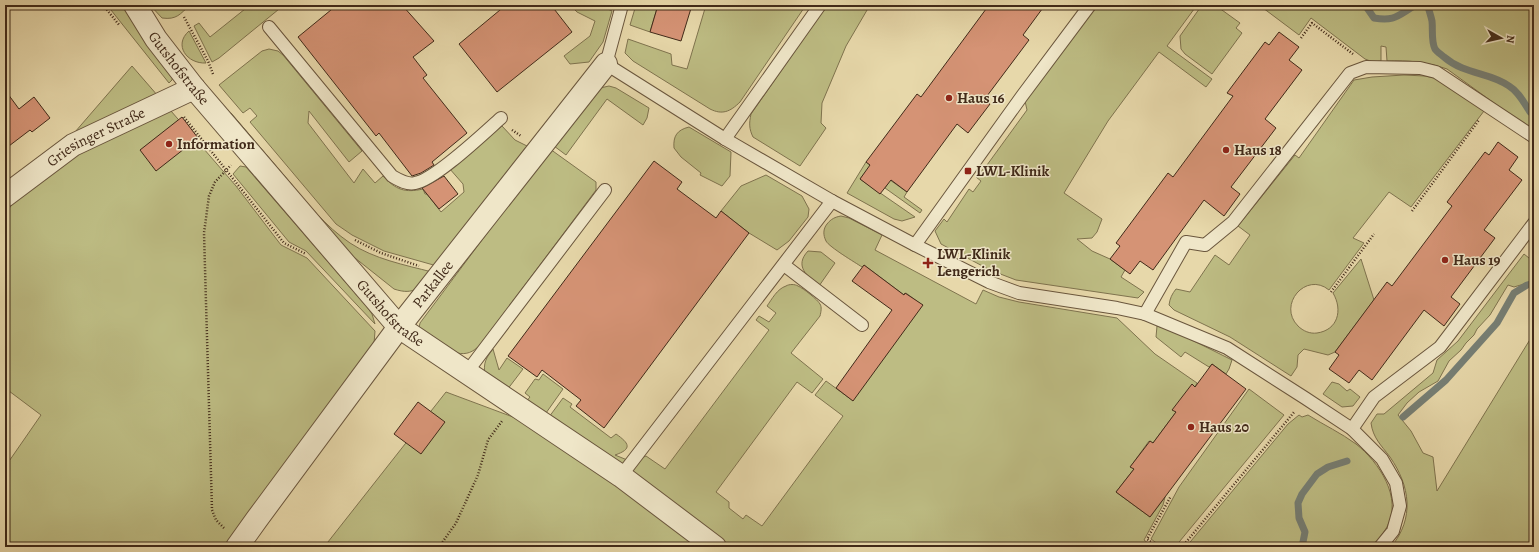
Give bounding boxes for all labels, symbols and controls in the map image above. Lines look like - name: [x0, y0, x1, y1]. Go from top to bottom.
- north arrow: [1481, 18, 1521, 58]
- street label: Gutshofstraße: [144, 28, 214, 109]
- text: N: [1502, 34, 1518, 44]
- place label: Haus 16: [957, 88, 1005, 108]
- marker: Haus 16: [944, 93, 954, 103]
- street label: Griesinger Straße: [43, 102, 149, 171]
- place label: Information: [177, 134, 256, 154]
- marker: Information: [164, 139, 174, 149]
- place label: Haus 18: [1234, 140, 1282, 160]
- marker: Haus 18: [1221, 145, 1231, 155]
- place label: LWL-Klinik: [976, 161, 1049, 181]
- marker: LWL-Klinik: [963, 166, 973, 176]
- place label: LWL-Klinik Lengerich: [937, 244, 1010, 281]
- place label: Haus 19: [1453, 250, 1501, 270]
- marker: Haus 19: [1440, 255, 1450, 265]
- street label: Parkallee: [408, 256, 458, 312]
- marker: LWL-Klinik Lengerich: [922, 257, 934, 269]
- street label: Gutshofstraße: [352, 275, 428, 351]
- place label: Haus 20: [1199, 417, 1249, 437]
- marker: Haus 20: [1186, 422, 1196, 432]

